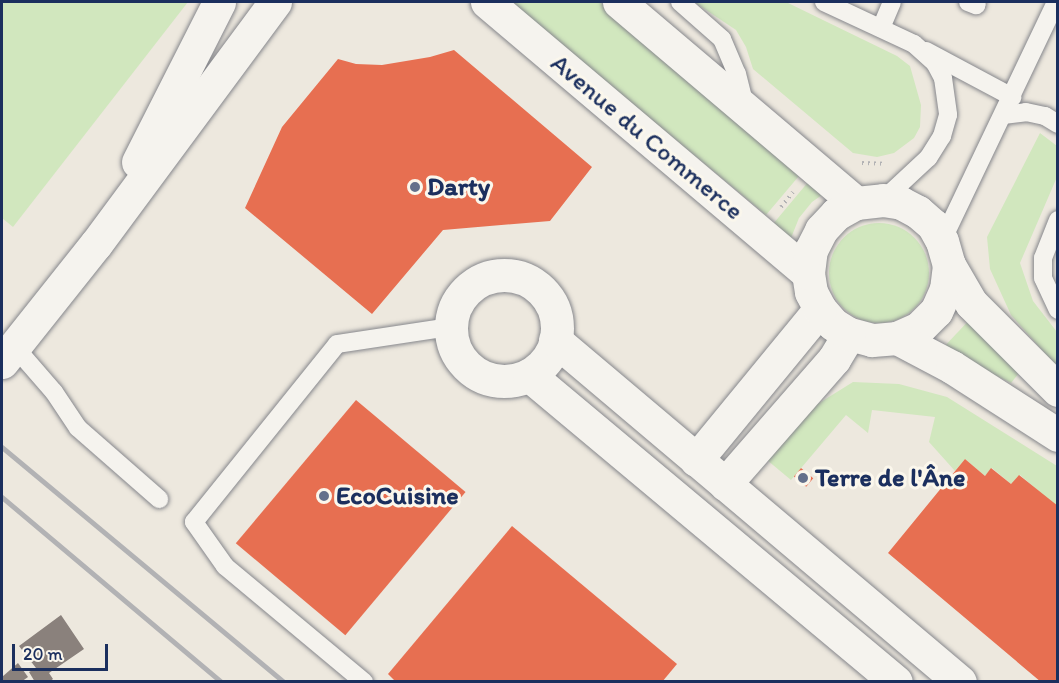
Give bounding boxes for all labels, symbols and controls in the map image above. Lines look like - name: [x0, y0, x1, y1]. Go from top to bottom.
- street label: Avenue du Commerce: [544, 47, 750, 227]
- place label: Darty: [427, 171, 490, 203]
- marker: Darty: [408, 180, 422, 194]
- place label: Terre de l'Âne: [815, 462, 965, 494]
- marker: Terre de l'Âne: [796, 471, 810, 485]
- place label: EcoCuisine: [336, 480, 459, 512]
- marker: EcoCuisine: [317, 489, 331, 503]
- scale bar: [15, 632, 111, 670]
- text: 20 m: [23, 643, 63, 665]

